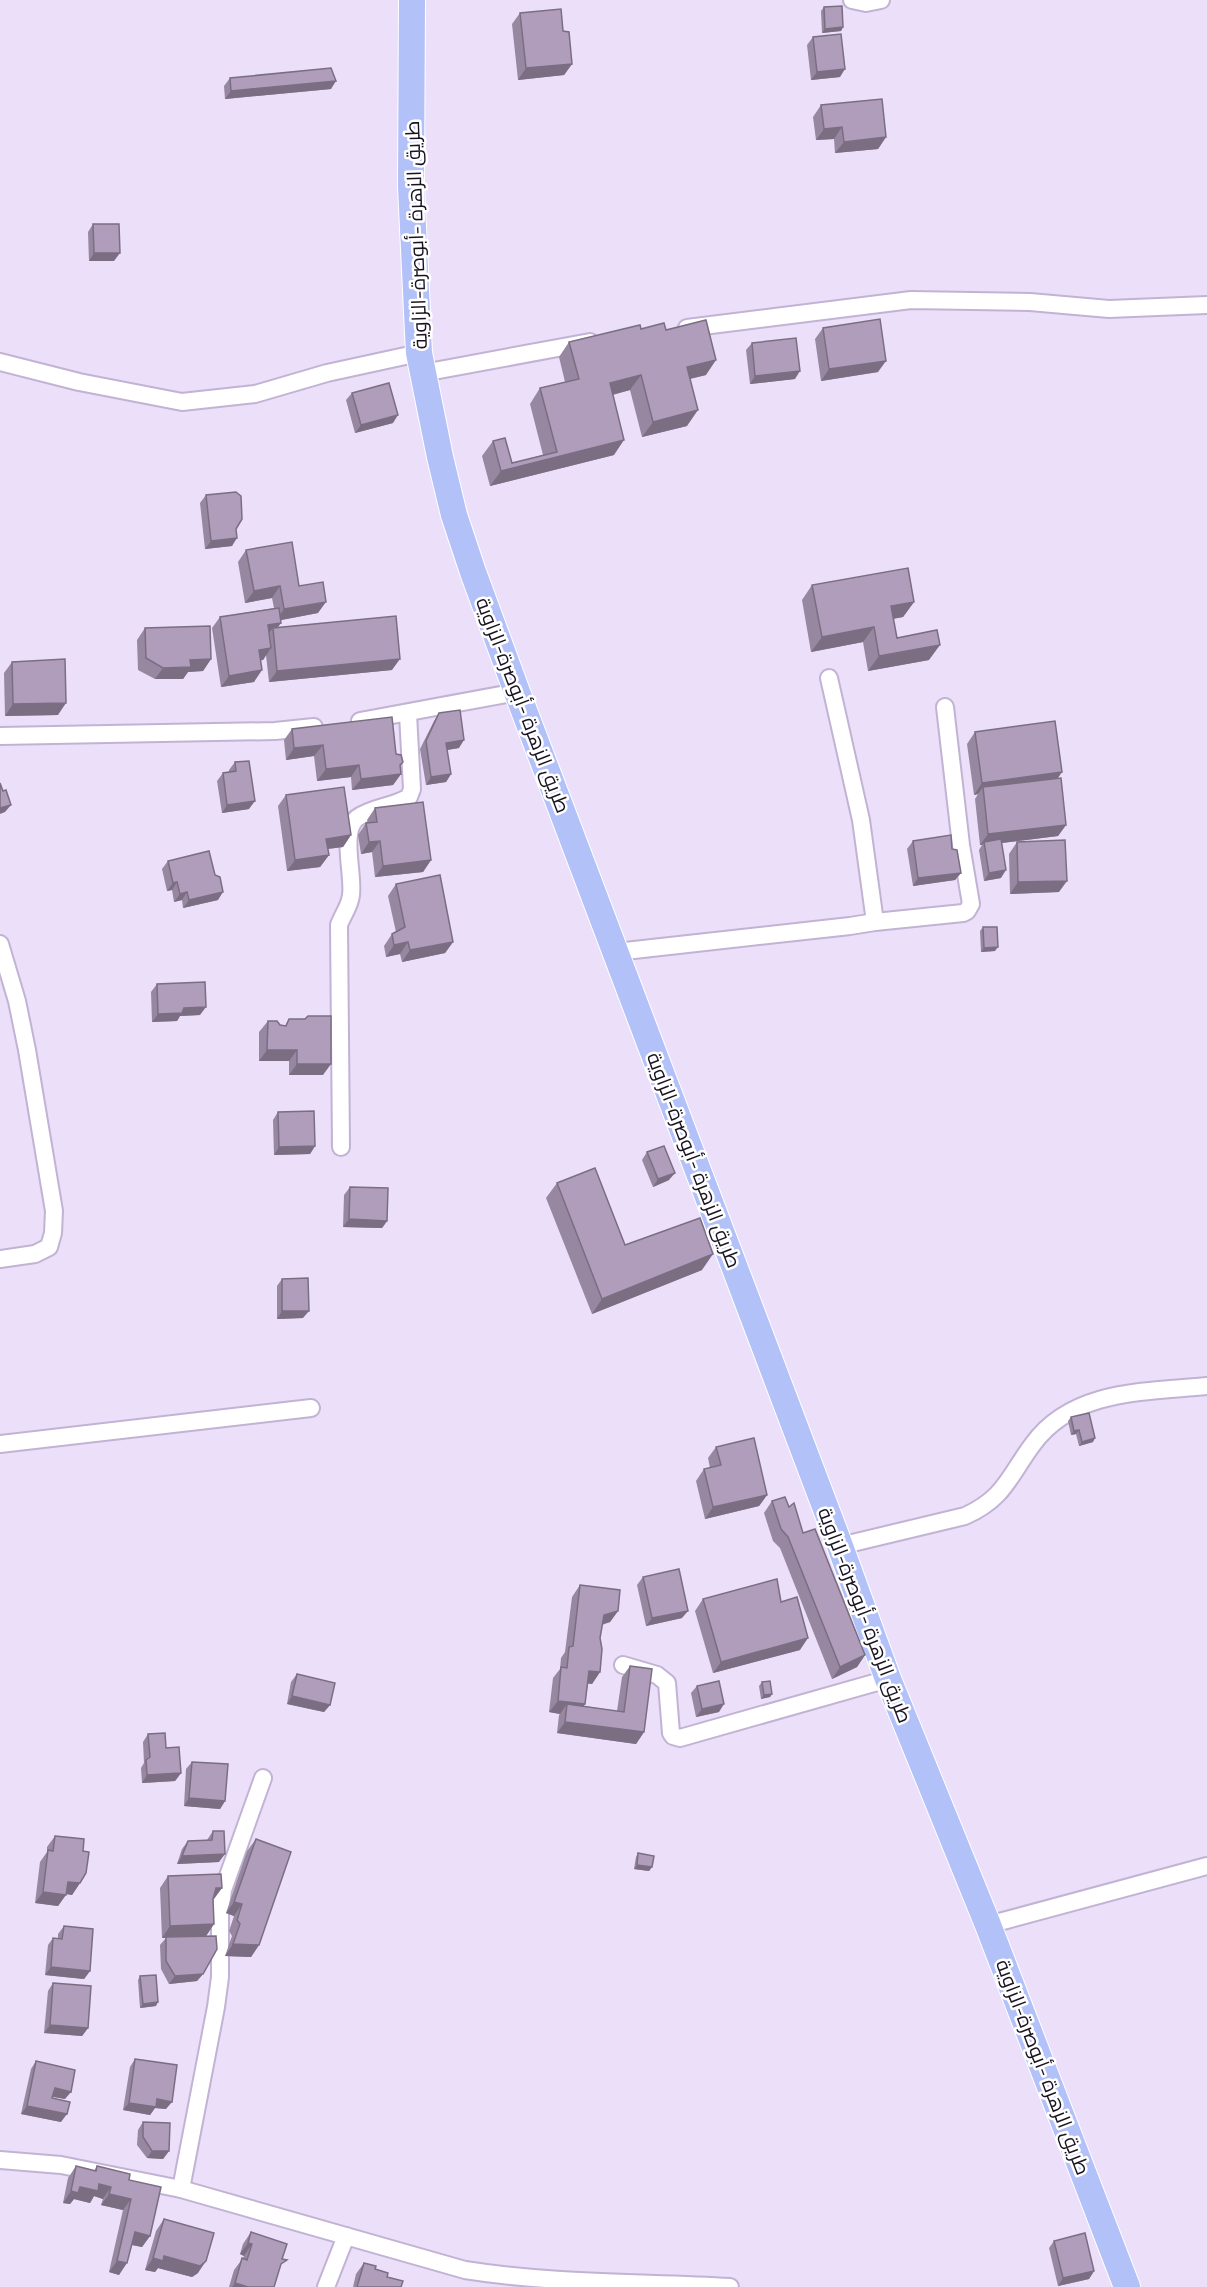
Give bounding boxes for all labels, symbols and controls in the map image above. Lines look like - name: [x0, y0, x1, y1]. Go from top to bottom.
- street label: طريق الزهرة -أبوصرة-الزاوية: [399, 120, 433, 350]
- street label: طريق الزهرة -أبوصرة-الزاوية: [470, 594, 576, 816]
- street label: طريق الزهرة -أبوصرة-الزاوية: [641, 1049, 747, 1271]
- street label: طريق الزهرة -أبوصرة-الزاوية: [812, 1504, 918, 1726]
- street label: طريق الزهرة -أبوصرة-الزاوية: [990, 1956, 1096, 2178]

